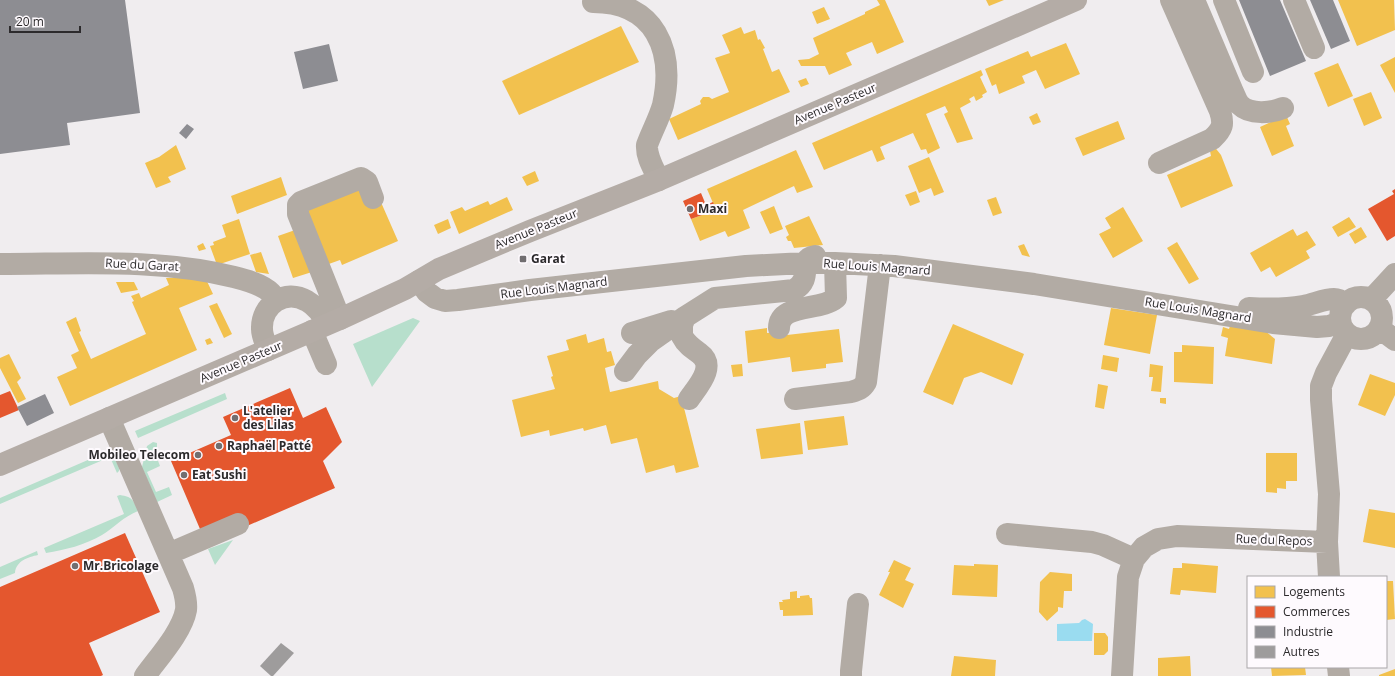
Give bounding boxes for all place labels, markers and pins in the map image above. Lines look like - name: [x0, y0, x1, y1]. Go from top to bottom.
- place label: Maxi: [698, 200, 727, 217]
- marker: Maxi: [685, 204, 695, 214]
- place label: Garat: [531, 250, 565, 267]
- marker: Garat: [518, 254, 528, 264]
- place label: L'atelier des Lilas: [243, 402, 294, 433]
- marker: L'atelier des Lilas: [230, 413, 240, 423]
- place label: Raphaël Patté: [227, 437, 311, 454]
- marker: Raphaël Patté: [214, 441, 224, 451]
- place label: Mobileo Telecom: [89, 446, 190, 463]
- marker: Mobileo Telecom: [193, 450, 203, 460]
- place label: Eat Sushi: [192, 466, 246, 483]
- marker: Eat Sushi: [179, 470, 189, 480]
- place label: Mr.Bricolage: [83, 557, 159, 574]
- marker: Mr.Bricolage: [70, 561, 80, 571]

